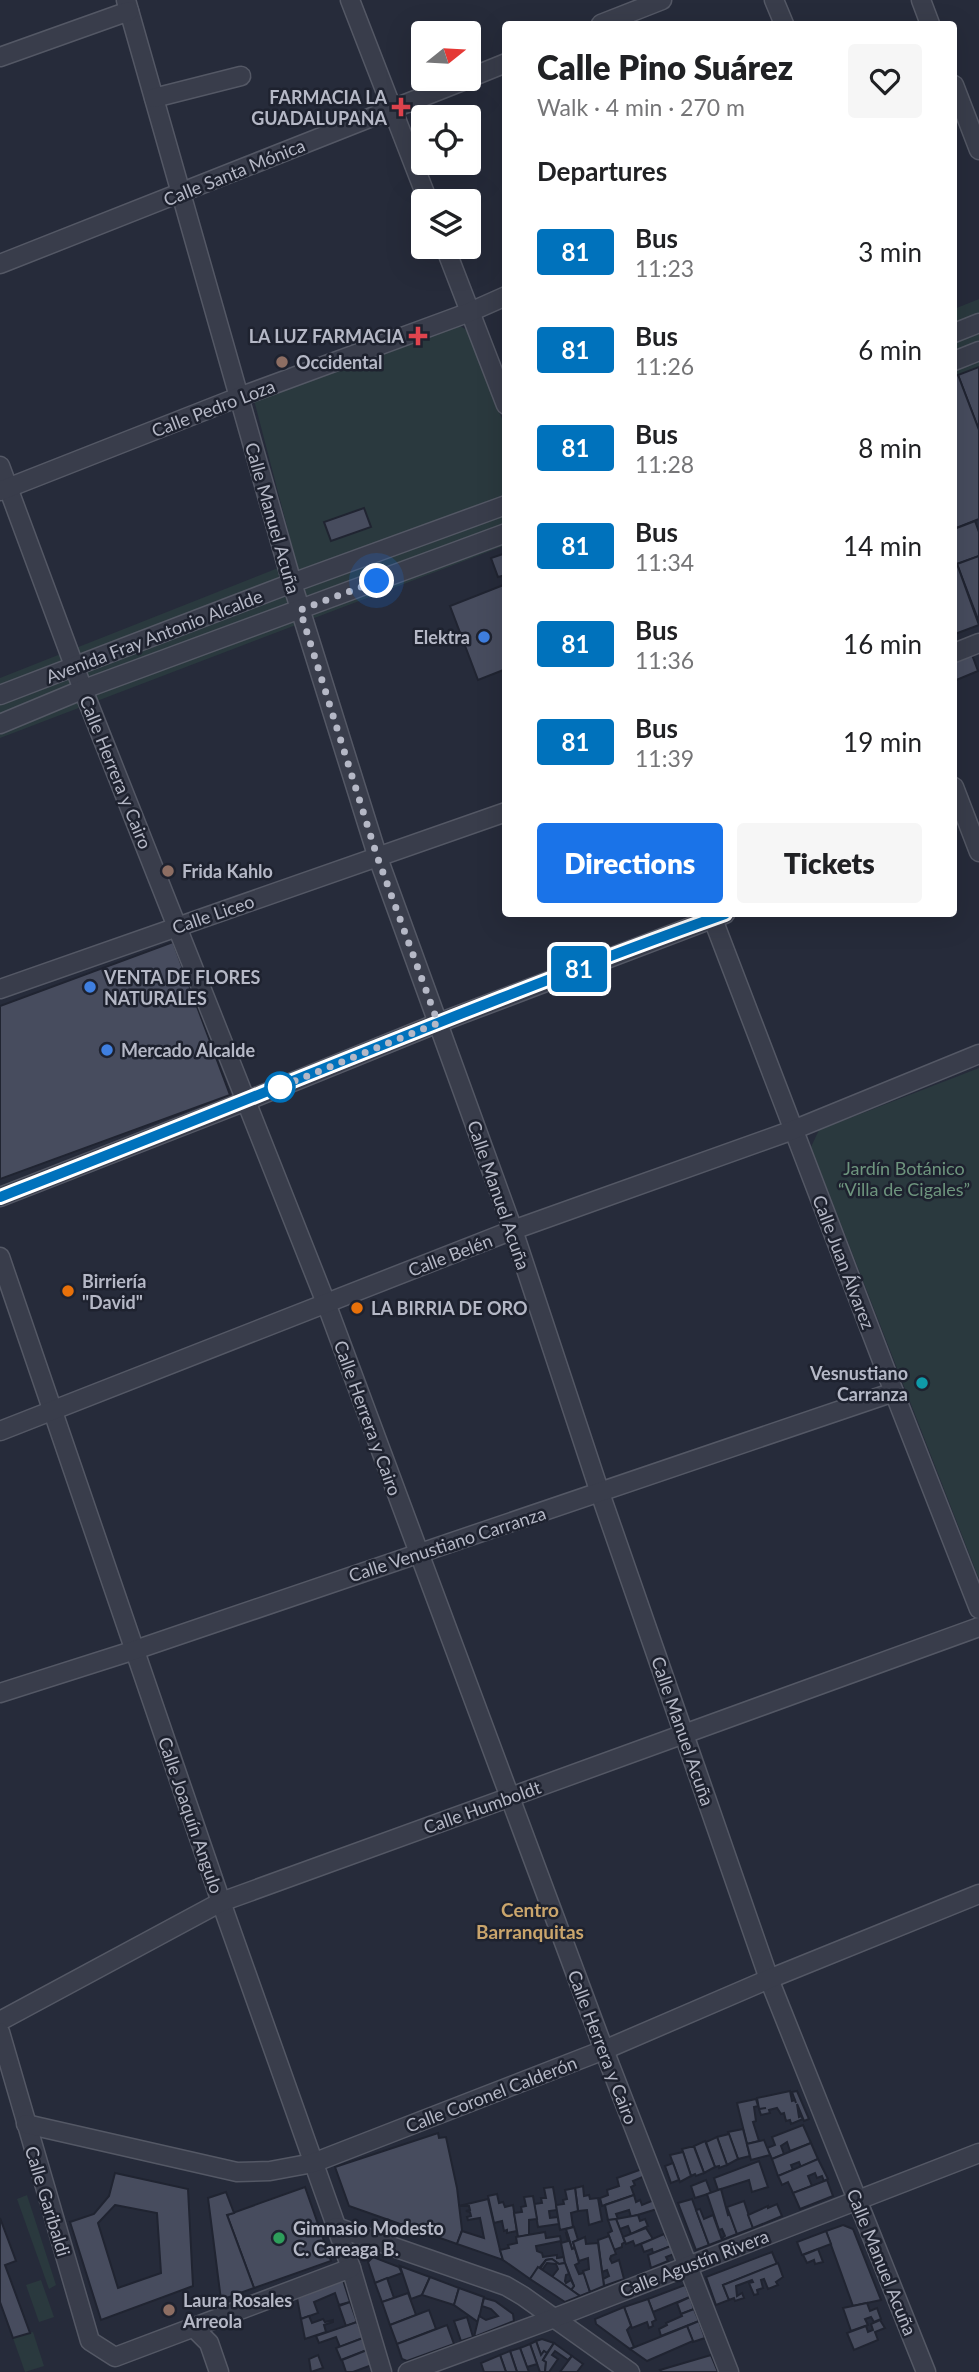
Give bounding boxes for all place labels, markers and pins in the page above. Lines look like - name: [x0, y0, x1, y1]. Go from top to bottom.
- place label: FARMACIA LA GUADALUPANA: [251, 86, 387, 129]
- marker: FARMACIA LA GUADALUPANA: [393, 99, 409, 115]
- place label: LA LUZ FARMACIA: [249, 325, 404, 347]
- marker: LA LUZ FARMACIA: [410, 328, 426, 344]
- place label: Occidental: [296, 351, 382, 373]
- marker: Occidental: [274, 354, 290, 370]
- place label: Elektra: [414, 626, 470, 648]
- marker: Elektra: [476, 629, 492, 645]
- place label: Frida Kahlo: [182, 860, 273, 882]
- marker: Frida Kahlo: [160, 863, 176, 879]
- place label: VENTA DE FLORES NATURALES: [103, 966, 260, 1009]
- marker: VENTA DE FLORES NATURALES: [82, 979, 98, 995]
- place label: Mercado Alcalde: [121, 1039, 255, 1061]
- marker: Mercado Alcalde: [99, 1042, 115, 1058]
- unlabelled marker: [265, 1072, 295, 1102]
- place label: Birriería "David": [82, 1270, 146, 1313]
- marker: Birriería "David": [60, 1283, 76, 1299]
- place label: LA BIRRIA DE ORO: [371, 1297, 527, 1319]
- marker: LA BIRRIA DE ORO: [349, 1300, 365, 1316]
- place label: Vesnustiano Carranza: [809, 1362, 908, 1405]
- marker: Vesnustiano Carranza: [914, 1375, 930, 1391]
- place label: Gimnasio Modesto C. Careaga B.: [293, 2217, 444, 2260]
- marker: Gimnasio Modesto C. Careaga B.: [271, 2230, 287, 2246]
- place label: Laura Rosales Arreola: [182, 2289, 292, 2332]
- marker: Laura Rosales Arreola: [161, 2302, 177, 2318]

